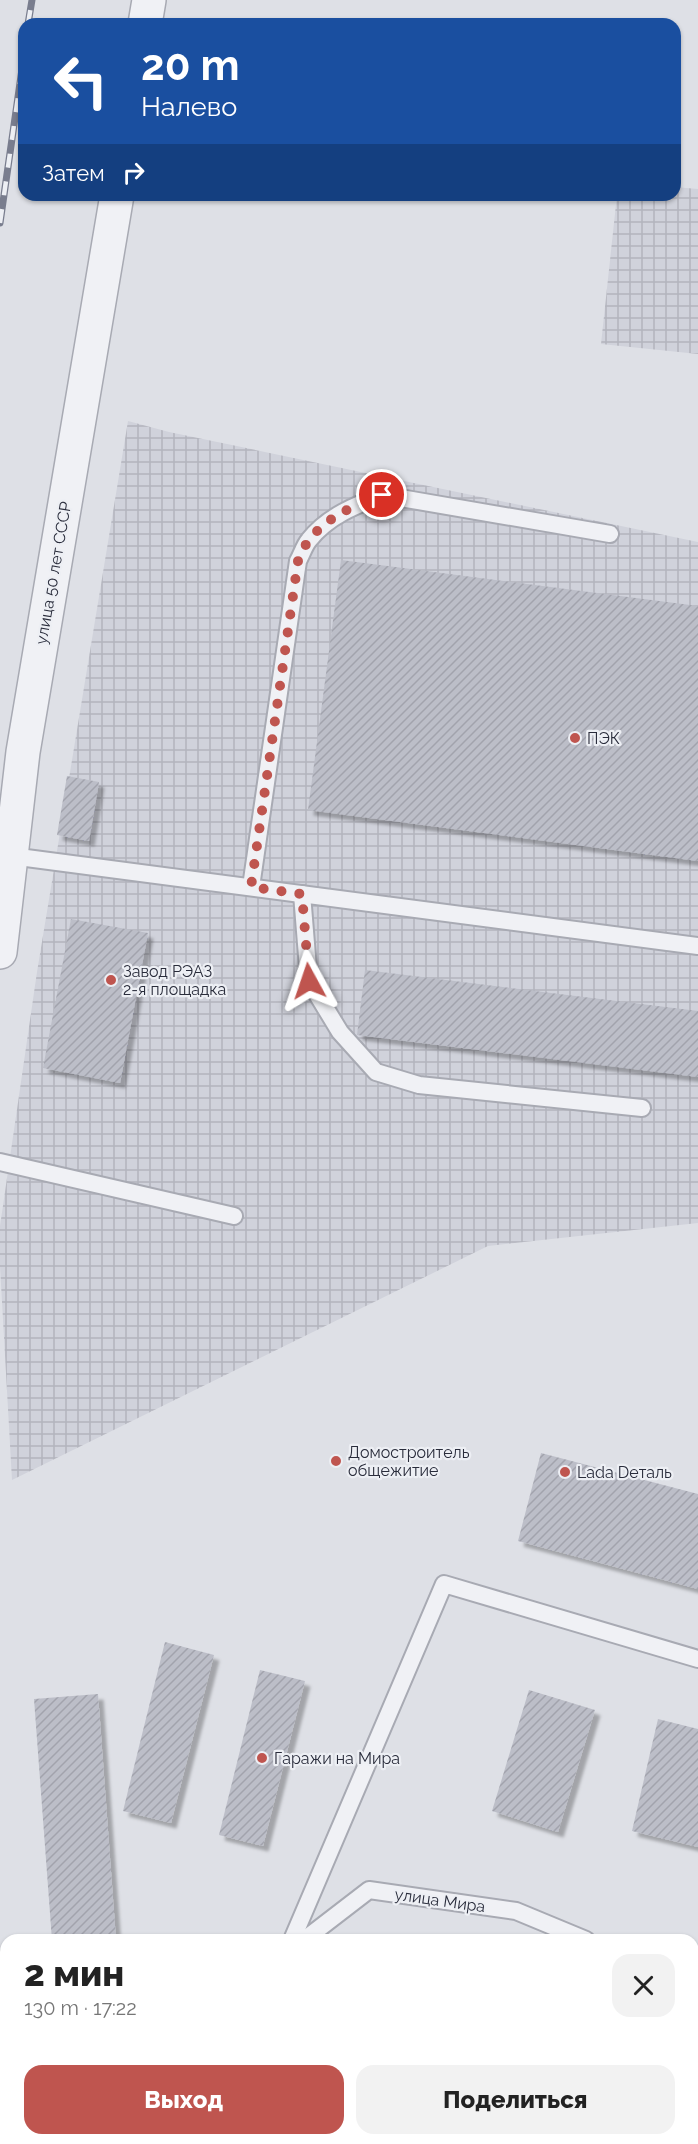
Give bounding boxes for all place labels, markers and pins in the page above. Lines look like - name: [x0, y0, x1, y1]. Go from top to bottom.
- pin: [356, 469, 407, 520]
- place label: ПЭК: [587, 729, 620, 748]
- marker: ПЭК: [568, 731, 582, 745]
- place label: Завод РЭАЗ 2-я площадка: [123, 962, 226, 999]
- marker: Завод РЭАЗ 2-я площадка: [104, 973, 118, 987]
- place label: Домостроитель общежитие: [348, 1443, 470, 1480]
- marker: Домостроитель общежитие: [329, 1454, 343, 1468]
- place label: Lada Dеталь: [577, 1463, 672, 1482]
- marker: Lada Dеталь: [558, 1465, 572, 1479]
- place label: Гаражи на Мира: [274, 1749, 400, 1768]
- marker: Гаражи на Мира: [255, 1751, 269, 1765]

